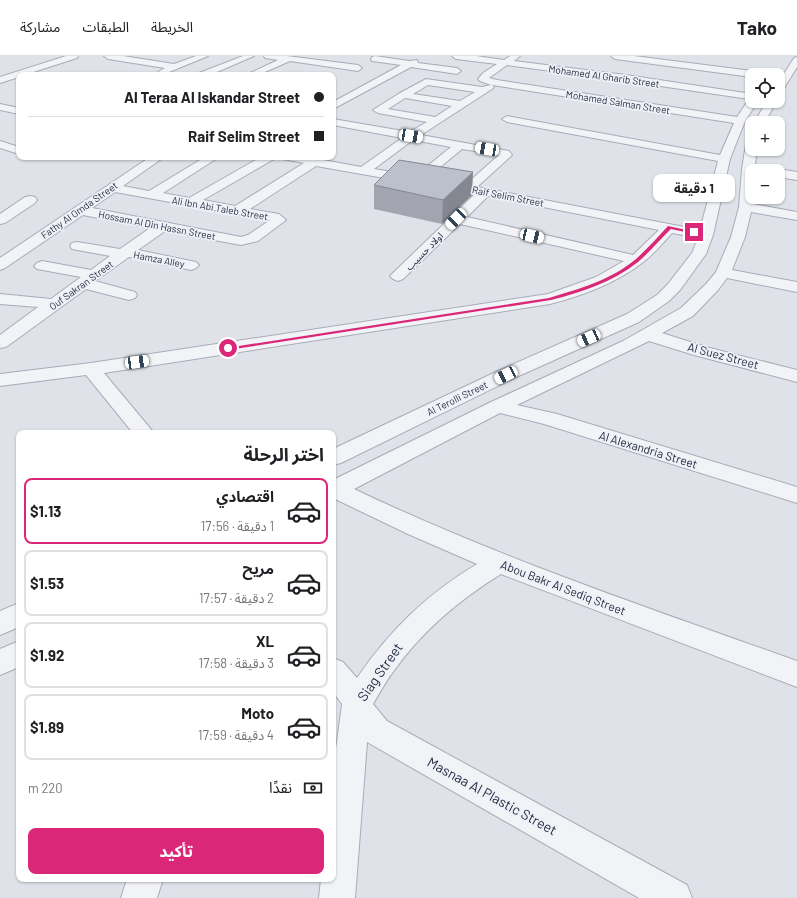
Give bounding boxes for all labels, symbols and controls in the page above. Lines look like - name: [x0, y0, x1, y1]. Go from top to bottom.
- text: Tako: [737, 16, 777, 39]
- text: مشاركة: [20, 18, 60, 35]
- text: الطبقات: [82, 18, 129, 35]
- text: الخريطة: [151, 18, 193, 35]
- street label: Mohamed Al Gharib Street: [548, 62, 661, 90]
- map controls: [745, 68, 785, 204]
- button: locate: [745, 68, 785, 108]
- text: Al Teraa Al Iskandar Street: [124, 88, 300, 106]
- street label: Mohamed Salman Street: [565, 88, 671, 116]
- button: +: [745, 116, 785, 156]
- text: Raif Selim Street: [188, 127, 300, 145]
- car: [398, 128, 424, 144]
- car: [474, 141, 500, 157]
- button: −: [745, 164, 785, 204]
- callout: 1 دقيقة: [653, 174, 735, 202]
- street label: Fathy Al Omda Street: [38, 179, 120, 241]
- text: 1 دقيقة: [674, 180, 714, 196]
- street label: Raif Selim Street: [471, 183, 545, 209]
- street label: Ali Ibn Abi Taleb Street: [171, 194, 269, 222]
- car: [443, 206, 469, 232]
- street label: Hossam Al Din Hassn Street: [97, 208, 217, 242]
- route end: [685, 223, 703, 241]
- car: [519, 227, 545, 245]
- street label: اولاد حسيب: [403, 230, 446, 273]
- street label: Hamza Alley: [132, 248, 186, 270]
- street label: Ouf Sakran Street: [47, 257, 116, 312]
- car: [576, 328, 602, 348]
- route start: [219, 339, 237, 357]
- street label: Al Suez Street: [686, 339, 760, 371]
- car: [124, 354, 150, 370]
- car: [493, 364, 519, 386]
- street label: Al Terolli Street: [425, 378, 490, 418]
- street label: Al Alexandria Street: [597, 427, 699, 471]
- text: اختر الرحلة: [244, 443, 324, 465]
- text: اقتصادي: [216, 487, 274, 505]
- icon: car: [286, 493, 322, 529]
- text: $1.13: [30, 502, 61, 520]
- text: 1 دقيقة · 17:56: [201, 518, 274, 534]
- street label: Abou Bakr Al Sediq Street: [499, 557, 628, 617]
- text: مريح: [242, 559, 274, 577]
- icon: car: [286, 565, 322, 601]
- text: $1.53: [30, 574, 64, 592]
- text: 2 دقيقة · 17:57: [199, 590, 274, 606]
- text: XL: [256, 632, 274, 650]
- icon: car: [286, 637, 322, 673]
- street label: Siag Street: [353, 639, 406, 704]
- text: $1.92: [30, 646, 64, 664]
- text: 3 دقيقة · 17:58: [199, 655, 274, 671]
- text: Moto: [241, 704, 274, 722]
- icon: car: [286, 709, 322, 745]
- text: $1.89: [30, 718, 64, 736]
- text: 4 دقيقة · 17:59: [198, 727, 274, 743]
- street label: Masnaa Al Plastic Street: [425, 753, 560, 838]
- icon: cash: [302, 777, 324, 799]
- text: نقدًا: [269, 778, 292, 796]
- text: 220 m: [28, 780, 63, 796]
- button: تأكيد: [28, 828, 324, 874]

